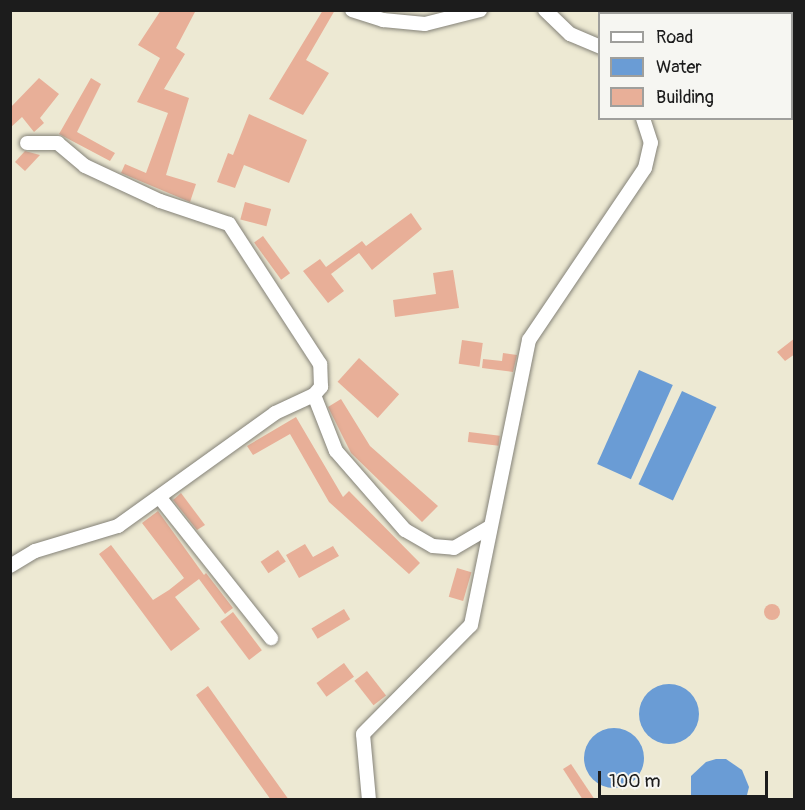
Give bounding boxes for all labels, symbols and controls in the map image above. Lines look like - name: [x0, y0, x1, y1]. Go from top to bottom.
- legend: [598, 12, 793, 120]
- text: Road: [656, 26, 693, 49]
- text: Water: [656, 56, 702, 79]
- text: Building: [656, 86, 714, 109]
- scale bar: [601, 759, 770, 797]
- text: 100 m: [609, 770, 661, 793]

